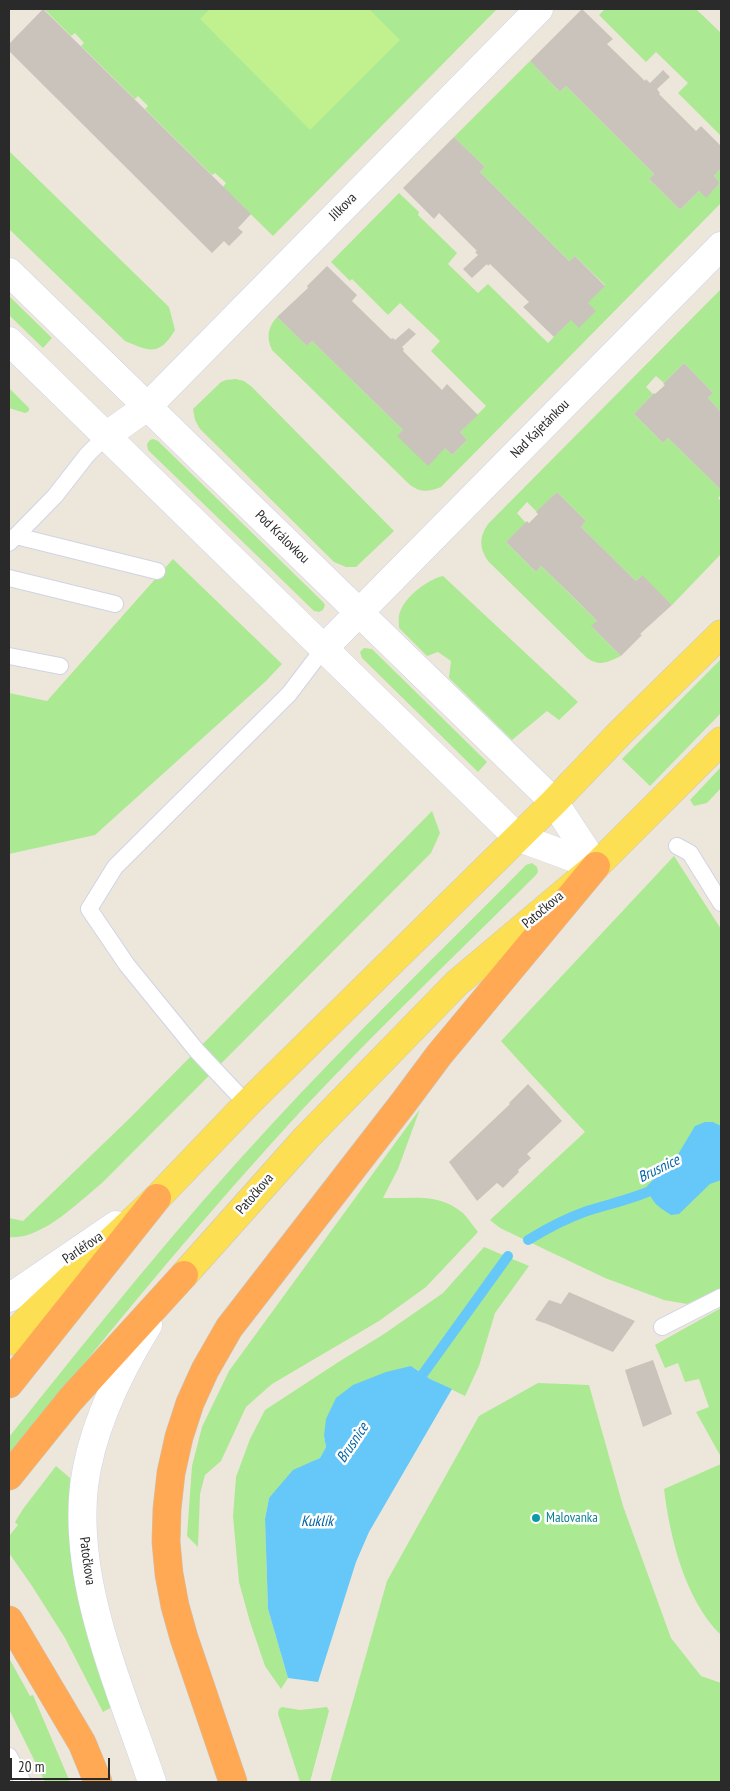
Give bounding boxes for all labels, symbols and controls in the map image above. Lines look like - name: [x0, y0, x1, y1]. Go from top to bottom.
- street label: Jílkova: [326, 190, 360, 224]
- street label: Nad Kajetánkou: [507, 396, 573, 462]
- street label: Pod Královkou: [251, 507, 313, 567]
- street label: Patočkova: [519, 888, 567, 932]
- water label: Brusnice: [635, 1151, 683, 1187]
- street label: Patočkova: [233, 1170, 277, 1218]
- street label: Parléřova: [60, 1228, 106, 1268]
- water label: Brusnice: [333, 1420, 373, 1466]
- place label: Malovanka: [546, 1510, 598, 1526]
- marker: Malovanka: [530, 1512, 542, 1524]
- water label: Kuklík: [301, 1513, 333, 1531]
- street label: Patočkova: [75, 1536, 99, 1586]
- scale bar: [12, 1748, 112, 1780]
- text: 20 m: [18, 1757, 44, 1776]

